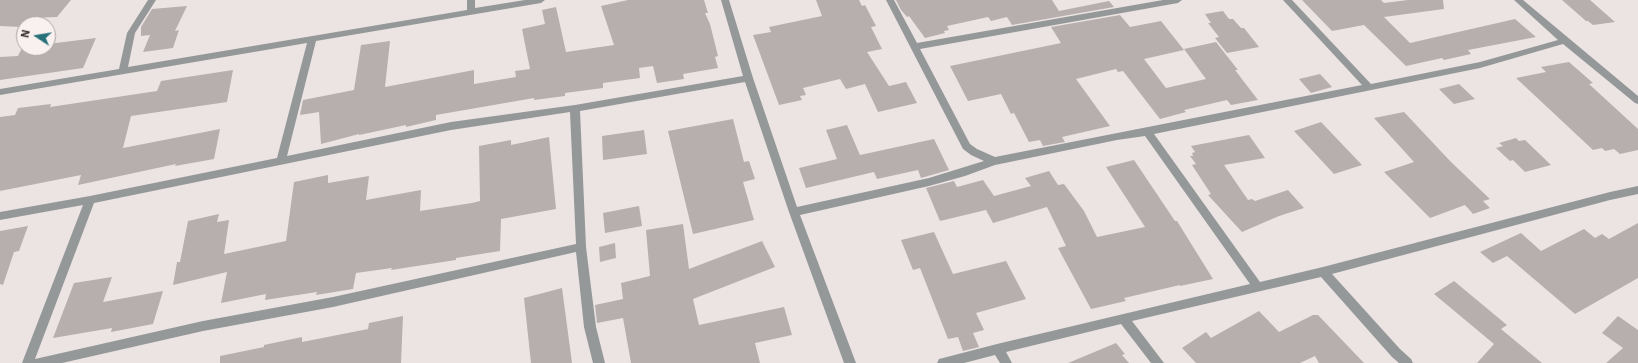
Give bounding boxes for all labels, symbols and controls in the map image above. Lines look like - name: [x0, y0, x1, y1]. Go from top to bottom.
- north arrow: [16, 16, 56, 56]
- text: N: [18, 28, 33, 39]

